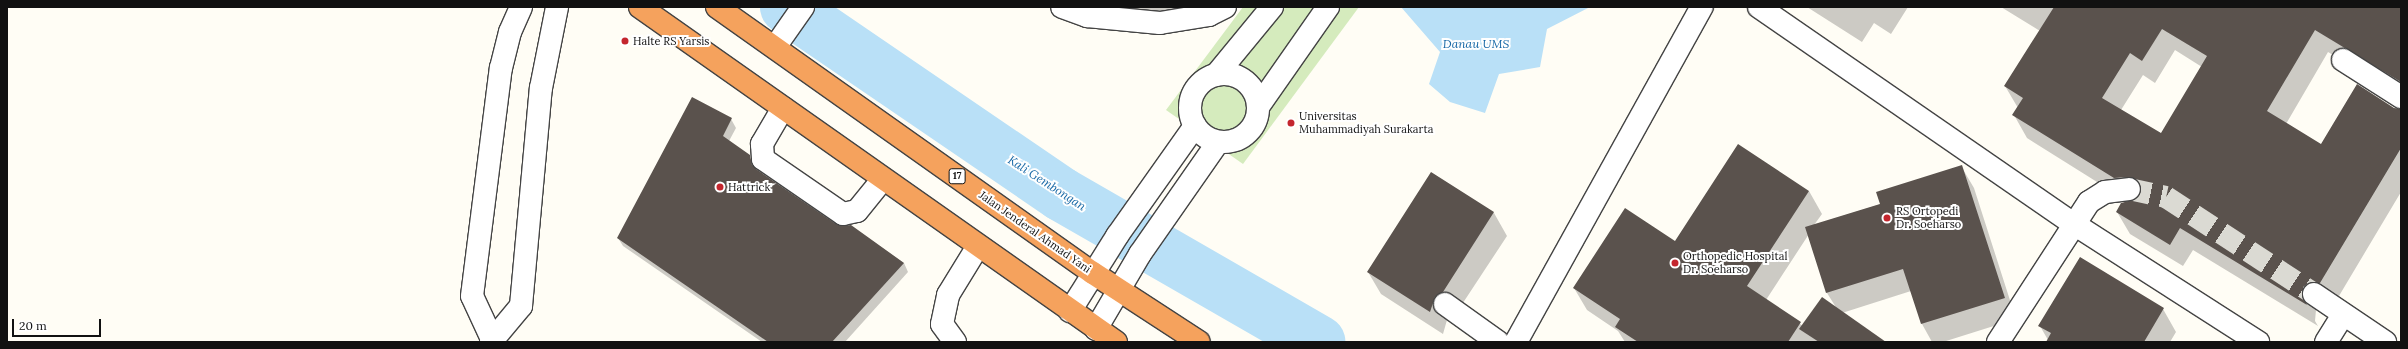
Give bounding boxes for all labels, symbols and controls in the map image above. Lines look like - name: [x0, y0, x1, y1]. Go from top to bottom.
- place label: Halte RS Yarsis: [633, 34, 709, 48]
- marker: Halte RS Yarsis: [620, 36, 630, 46]
- water label: Danau UMS: [1443, 37, 1509, 51]
- place label: Universitas Muhammadiyah Surakarta: [1299, 110, 1433, 136]
- marker: Universitas Muhammadiyah Surakarta: [1286, 118, 1296, 128]
- water label: Kali Gembongan: [1005, 152, 1089, 214]
- road number: 17: [948, 168, 966, 184]
- place label: Hattrick: [728, 180, 770, 194]
- marker: Hattrick: [715, 182, 725, 192]
- street label: Jalan Jenderal Ahmad Yani: [977, 188, 1093, 276]
- place label: RS Ortopedi Dr. Soeharso: [1896, 205, 1961, 231]
- marker: RS Ortopedi Dr. Soeharso: [1881, 212, 1893, 224]
- place label: Orthopedic Hospital Dr. Soeharso: [1683, 250, 1787, 276]
- marker: Orthopedic Hospital Dr. Soeharso: [1670, 258, 1680, 268]
- scale bar: [14, 311, 103, 337]
- text: 20 m: [19, 318, 47, 333]

